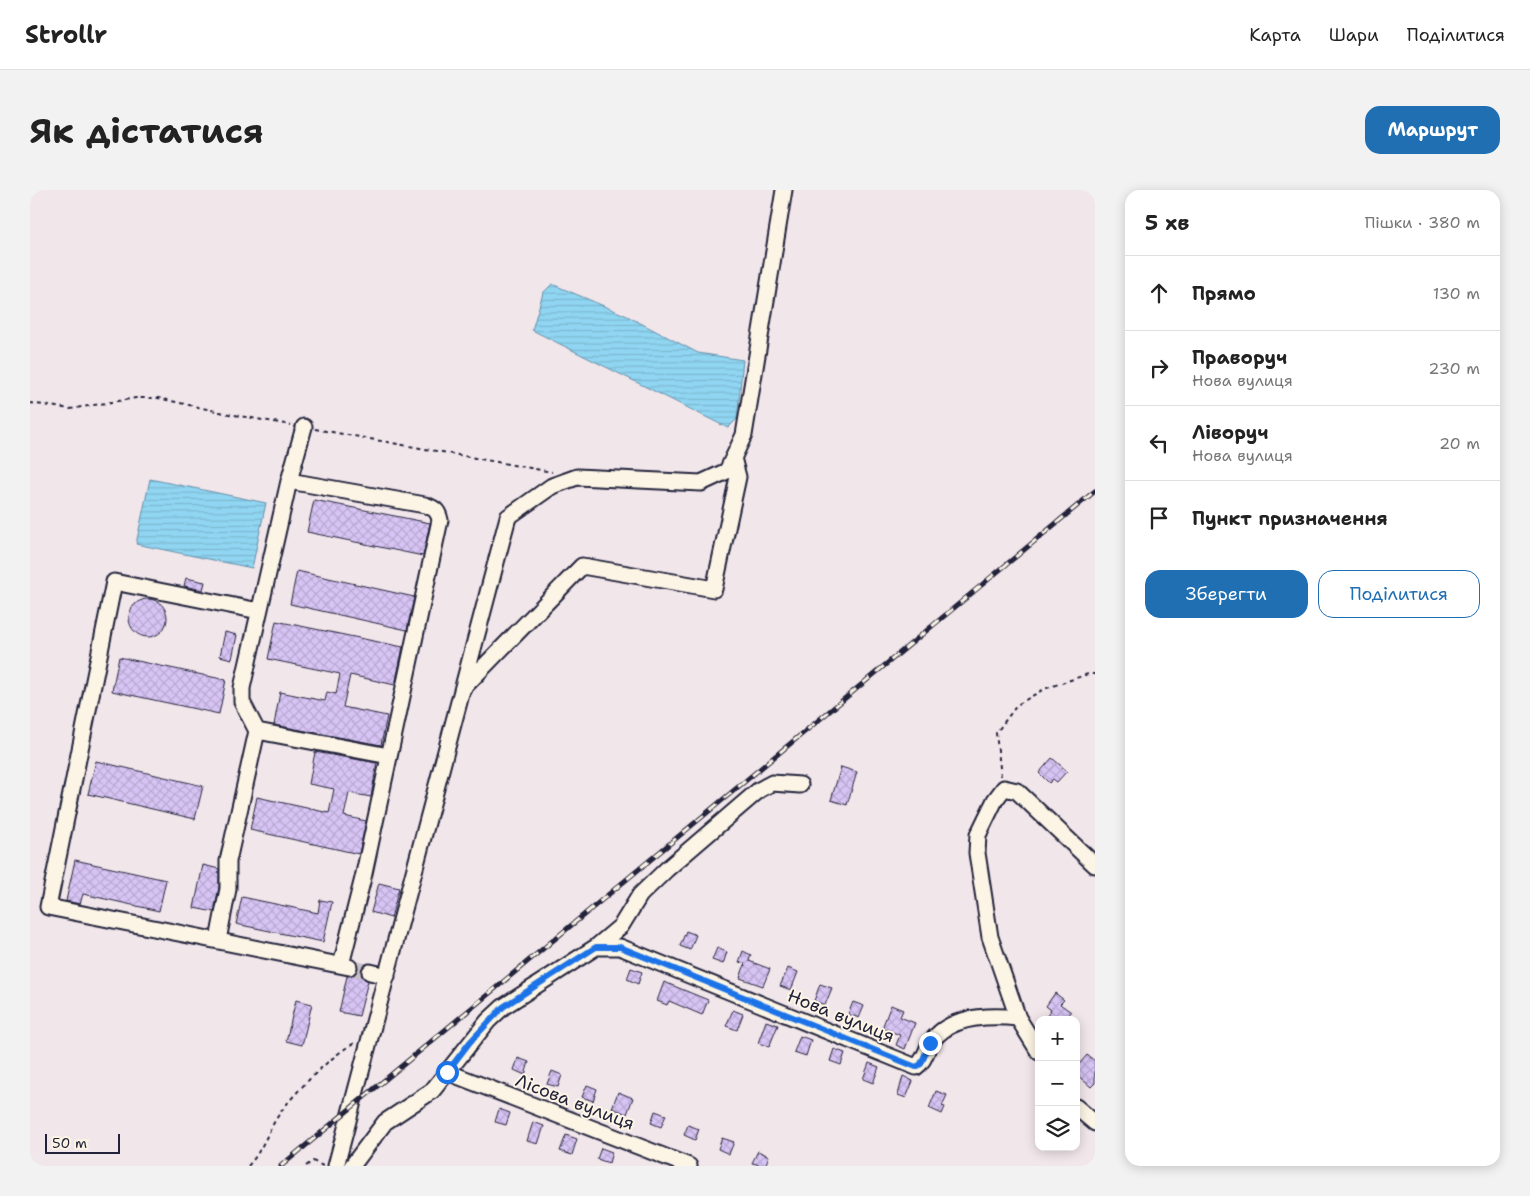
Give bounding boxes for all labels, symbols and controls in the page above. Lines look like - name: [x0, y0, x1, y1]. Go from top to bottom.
- text: Strollr: [25, 19, 107, 51]
- text: Карта: [1249, 23, 1301, 47]
- text: Шари: [1329, 23, 1379, 47]
- text: Поділитися: [1407, 23, 1505, 47]
- button: Маршрут: [1365, 106, 1500, 154]
- text: Як дістатися: [30, 107, 264, 154]
- text: 5 хв: [1145, 209, 1189, 237]
- text: Пішки · 380 m: [1365, 212, 1480, 233]
- icon: ahead: [1145, 279, 1173, 307]
- text: Прямо: [1192, 281, 1256, 306]
- text: 130 m: [1433, 283, 1480, 304]
- text: Праворуч: [1192, 345, 1287, 370]
- icon: right: [1145, 354, 1173, 382]
- text: 230 m: [1428, 358, 1480, 379]
- text: Нова вулиця: [1192, 370, 1293, 391]
- text: Ліворуч: [1192, 420, 1268, 445]
- icon: left: [1145, 429, 1173, 457]
- text: 20 m: [1439, 433, 1480, 454]
- text: Нова вулиця: [1192, 445, 1293, 466]
- icon: arrive: [1145, 504, 1173, 532]
- text: Пункт призначення: [1192, 506, 1388, 531]
- button: Зберегти: [1145, 570, 1308, 618]
- button: Поділитися: [1318, 570, 1480, 618]
- street label: Нова вулиця: [784, 984, 898, 1048]
- map controls: [1035, 1016, 1080, 1151]
- button: +: [1035, 1016, 1080, 1061]
- route end: [919, 1032, 942, 1055]
- route start: [436, 1061, 459, 1084]
- button: −: [1035, 1061, 1080, 1106]
- street label: Лісова вулиця: [512, 1068, 638, 1136]
- button: layers: [1035, 1106, 1080, 1151]
- scale bar: [45, 1131, 120, 1154]
- text: 50 m: [52, 1134, 87, 1152]

